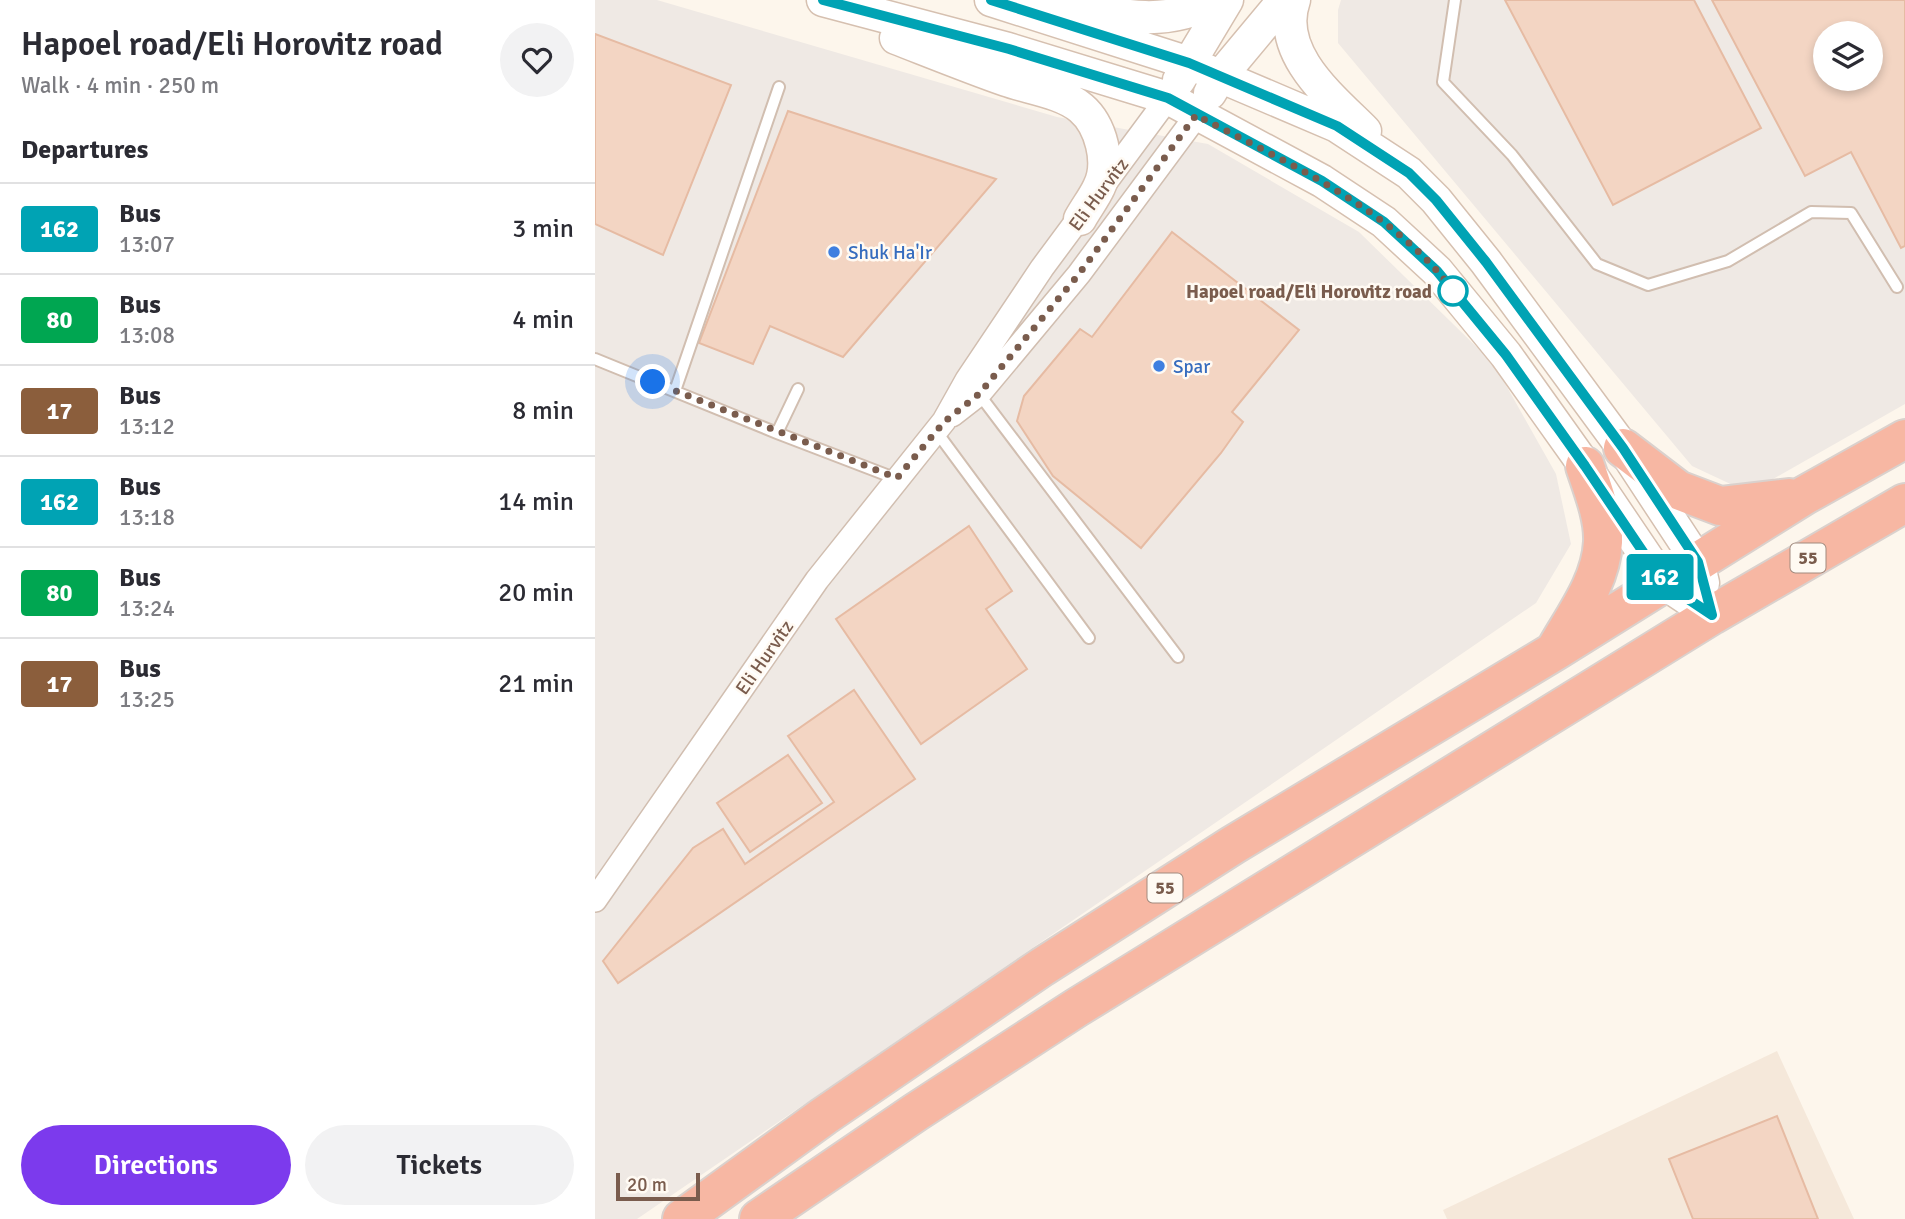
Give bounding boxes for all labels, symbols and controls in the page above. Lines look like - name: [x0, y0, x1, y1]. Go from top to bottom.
- map controls: [1813, 21, 1883, 91]
- button: layers: [1813, 21, 1883, 91]
- button: heart: [500, 23, 574, 97]
- text: Hapoel road/Eli Horovitz road: [21, 24, 443, 65]
- text: Walk · 4 min · 250 m: [21, 71, 219, 100]
- text: Departures: [21, 134, 148, 166]
- street label: Eli Hurvitz: [1064, 153, 1134, 236]
- text: Bus: [119, 198, 161, 230]
- text: 3 min: [512, 213, 574, 245]
- text: 162: [40, 214, 79, 244]
- text: 13:07: [119, 230, 175, 259]
- place label: Shuk Ha'Ir: [848, 241, 932, 265]
- marker: Shuk Ha'Ir: [826, 244, 842, 260]
- marker: Hapoel road/Eli Horovitz road: [1438, 276, 1468, 306]
- place label: Hapoel road/Eli Horovitz road: [1186, 280, 1432, 304]
- text: Bus: [119, 289, 161, 321]
- text: 4 min: [512, 304, 574, 336]
- text: 80: [47, 305, 72, 335]
- text: 13:08: [119, 321, 175, 350]
- place label: Spar: [1173, 355, 1210, 379]
- marker: Spar: [1151, 358, 1167, 374]
- your location: [635, 364, 670, 399]
- text: Bus: [119, 380, 161, 412]
- text: 8 min: [512, 395, 574, 427]
- text: 17: [47, 396, 72, 426]
- text: 13:12: [119, 412, 175, 441]
- text: Bus: [119, 471, 161, 503]
- text: 14 min: [498, 486, 574, 518]
- text: 162: [40, 487, 79, 517]
- text: 13:18: [119, 503, 175, 532]
- road number: 55: [1791, 544, 1825, 572]
- line badge: 162: [1620, 554, 1700, 600]
- text: Bus: [119, 562, 161, 594]
- text: 162: [1641, 562, 1679, 592]
- text: 20 min: [498, 577, 574, 609]
- text: 80: [47, 578, 72, 608]
- text: 13:24: [119, 594, 175, 623]
- street label: Eli Hurvitz: [731, 616, 799, 699]
- text: Bus: [119, 653, 161, 685]
- text: 21 min: [498, 668, 574, 700]
- text: 17: [47, 669, 72, 699]
- text: 13:25: [119, 685, 175, 714]
- road number: 55: [1147, 874, 1183, 903]
- button: Directions: [21, 1125, 291, 1205]
- button: Tickets: [305, 1125, 574, 1205]
- scale bar: [616, 1170, 700, 1202]
- text: 20 m: [627, 1173, 667, 1197]

